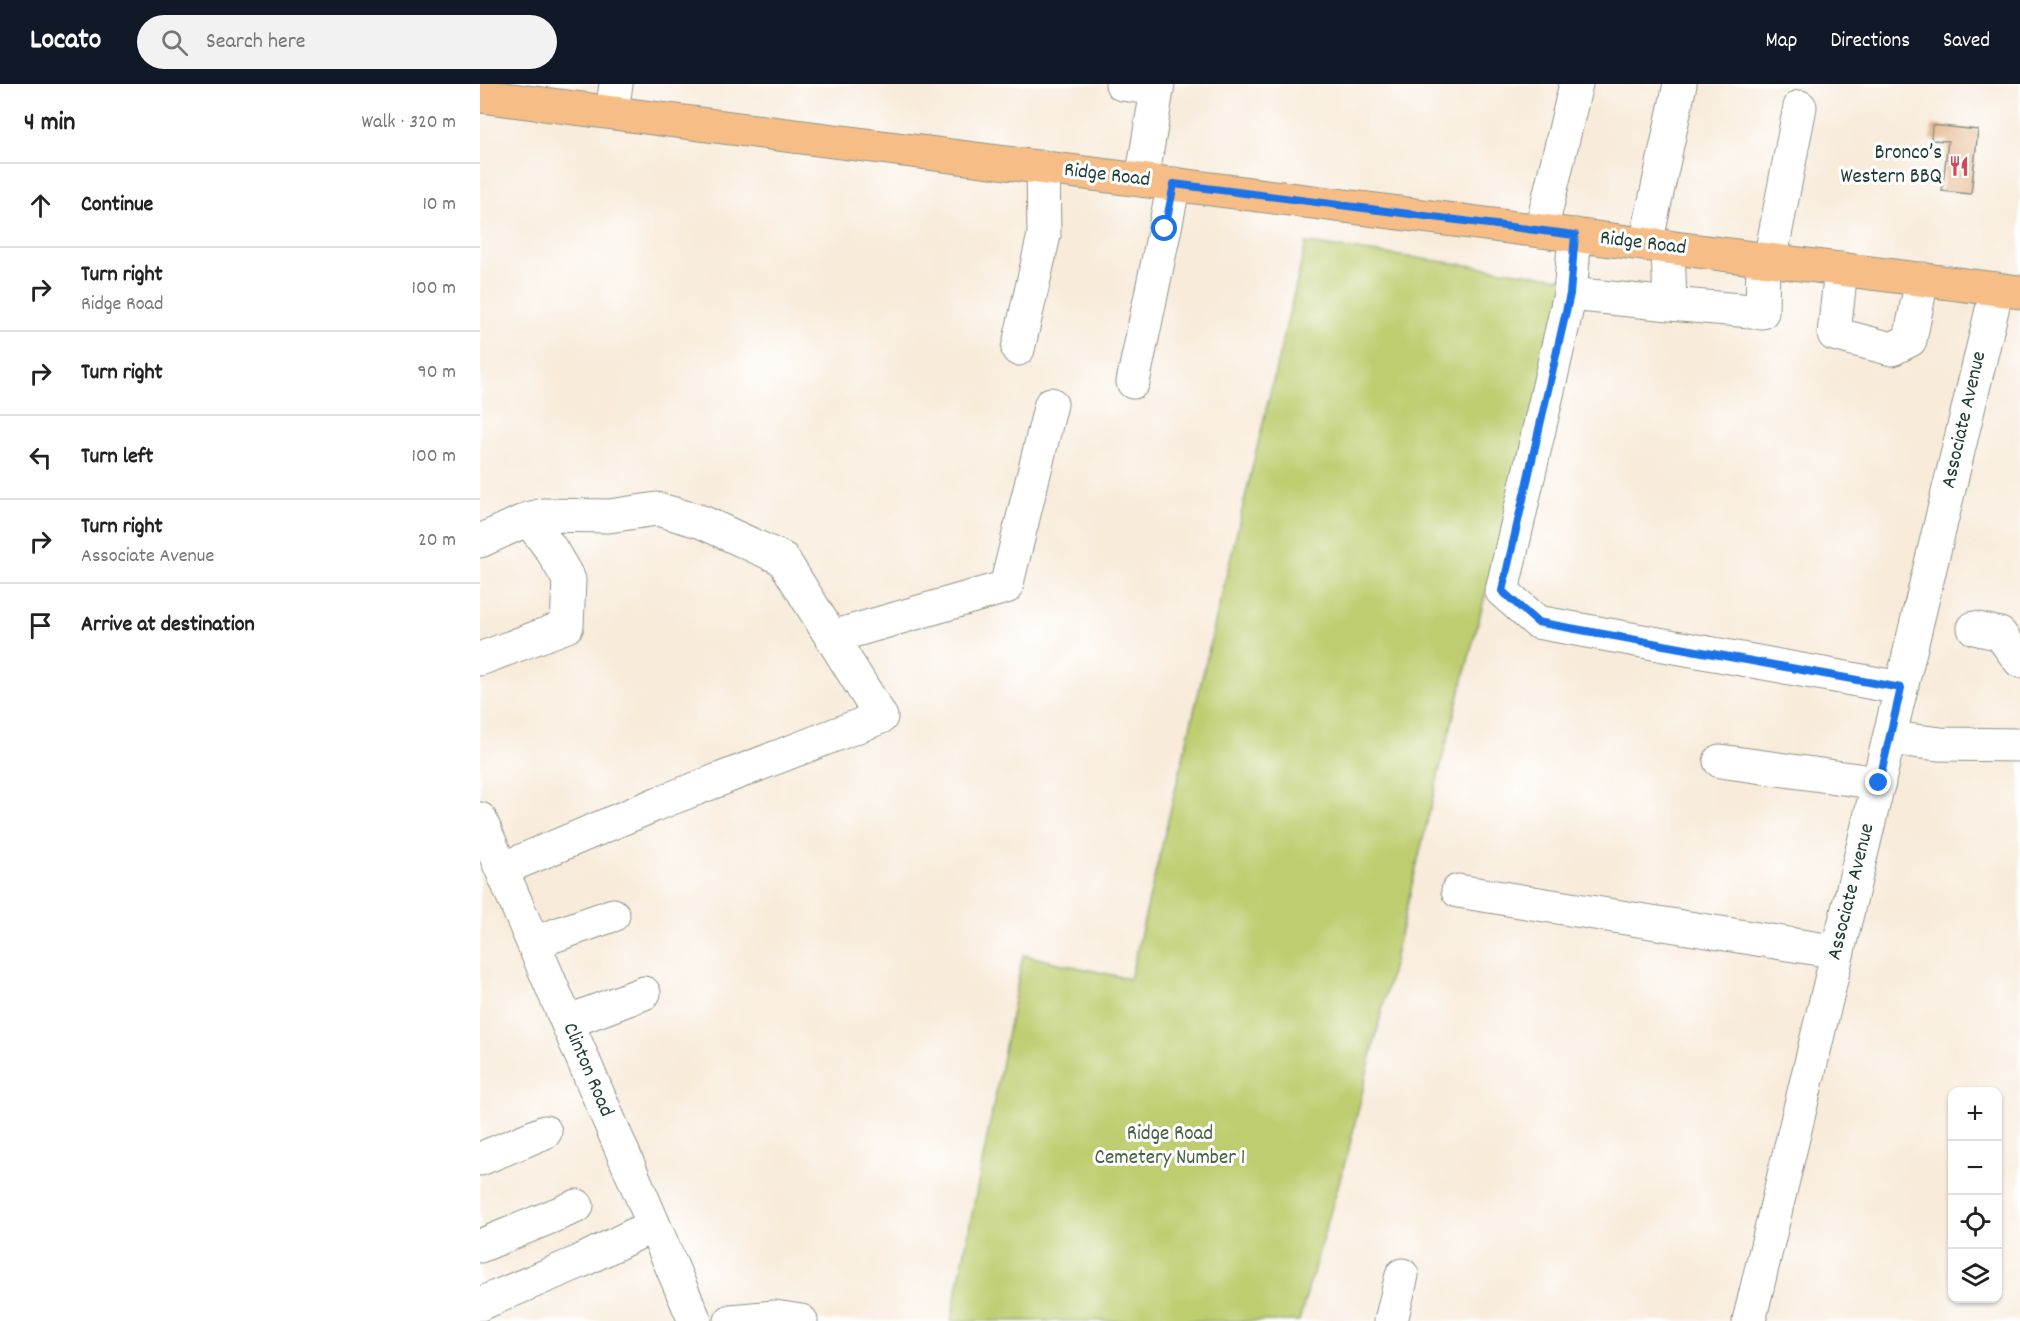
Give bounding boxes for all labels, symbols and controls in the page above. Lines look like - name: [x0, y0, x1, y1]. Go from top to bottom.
- search box: [137, 15, 557, 69]
- text: Locato: [30, 22, 101, 62]
- icon: search: [158, 26, 191, 59]
- text: Search here: [206, 27, 306, 58]
- text: Map: [1766, 27, 1797, 57]
- text: Directions: [1830, 27, 1910, 57]
- text: Saved: [1943, 27, 1990, 57]
- text: 4 min: [24, 105, 75, 142]
- text: Walk · 320 m: [362, 109, 456, 137]
- place label: Bronco’s Western BBQ: [1840, 139, 1942, 193]
- restaurant icon: Bronco’s Western BBQ: [1947, 154, 1971, 178]
- street label: Ridge Road: [1062, 156, 1152, 196]
- icon: ahead: [24, 189, 57, 222]
- text: Continue: [81, 190, 153, 221]
- text: 10 m: [422, 191, 456, 219]
- route start: [1151, 215, 1177, 241]
- street label: Ridge Road: [1598, 224, 1688, 264]
- text: Turn right: [81, 260, 163, 291]
- icon: right: [24, 273, 57, 306]
- text: 100 m: [412, 275, 456, 303]
- text: Ridge Road: [81, 291, 163, 319]
- street label: Associate Avenue: [1935, 348, 1995, 492]
- icon: right: [24, 357, 57, 390]
- text: Turn right: [81, 358, 163, 389]
- text: 90 m: [418, 359, 456, 387]
- icon: left: [24, 441, 57, 474]
- text: Turn left: [81, 442, 153, 473]
- text: 100 m: [412, 443, 456, 471]
- text: Turn right: [81, 512, 163, 543]
- icon: right: [24, 525, 57, 558]
- text: 20 m: [418, 527, 456, 555]
- text: Associate Avenue: [81, 543, 214, 571]
- icon: arrive: [24, 609, 57, 642]
- text: Arrive at destination: [81, 610, 255, 641]
- route end: [1865, 769, 1891, 795]
- street label: Associate Avenue: [1821, 821, 1883, 963]
- street label: Clinton Road: [554, 1018, 620, 1122]
- map controls: [1948, 1087, 2002, 1303]
- button: +: [1948, 1087, 2002, 1141]
- park label: Ridge Road Cemetery Number 1: [1095, 1120, 1245, 1174]
- button: −: [1948, 1141, 2002, 1195]
- button: locate: [1948, 1195, 2002, 1249]
- button: layers: [1948, 1249, 2002, 1303]

